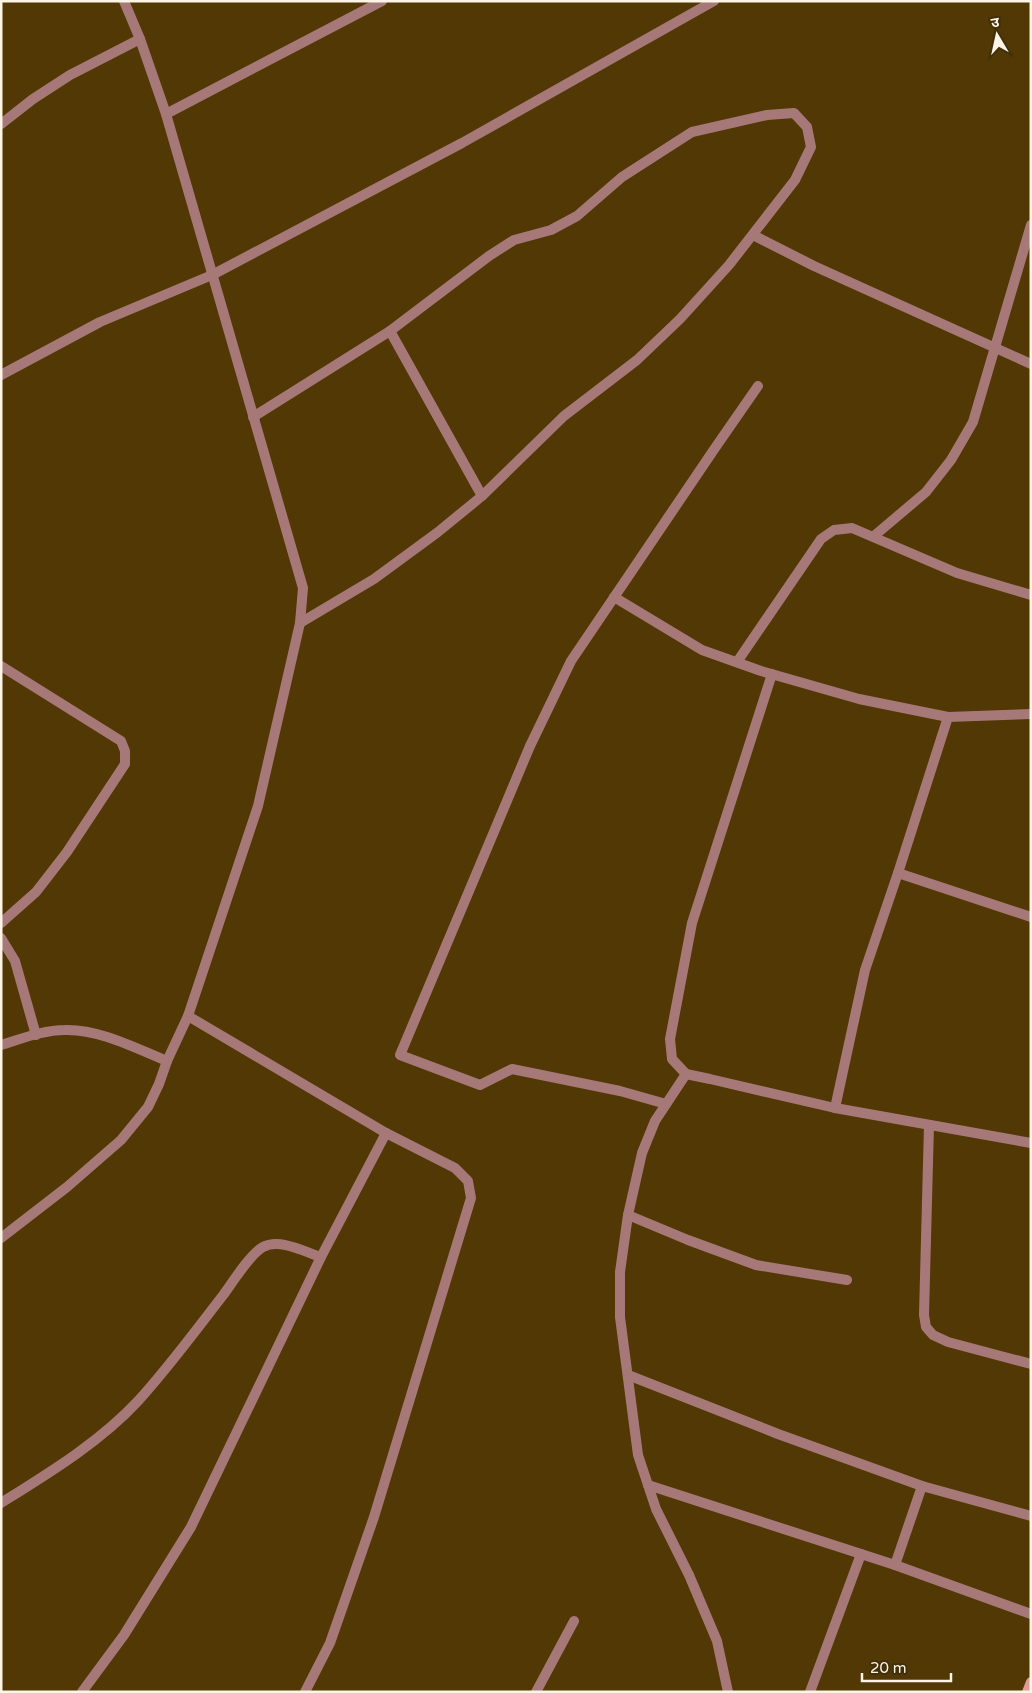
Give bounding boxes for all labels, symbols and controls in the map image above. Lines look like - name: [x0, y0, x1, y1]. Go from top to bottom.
- north arrow: [972, 10, 1022, 60]
- text: उ: [990, 13, 1001, 32]
- scale bar: [862, 1650, 951, 1682]
- text: 20 m: [870, 1659, 907, 1677]

